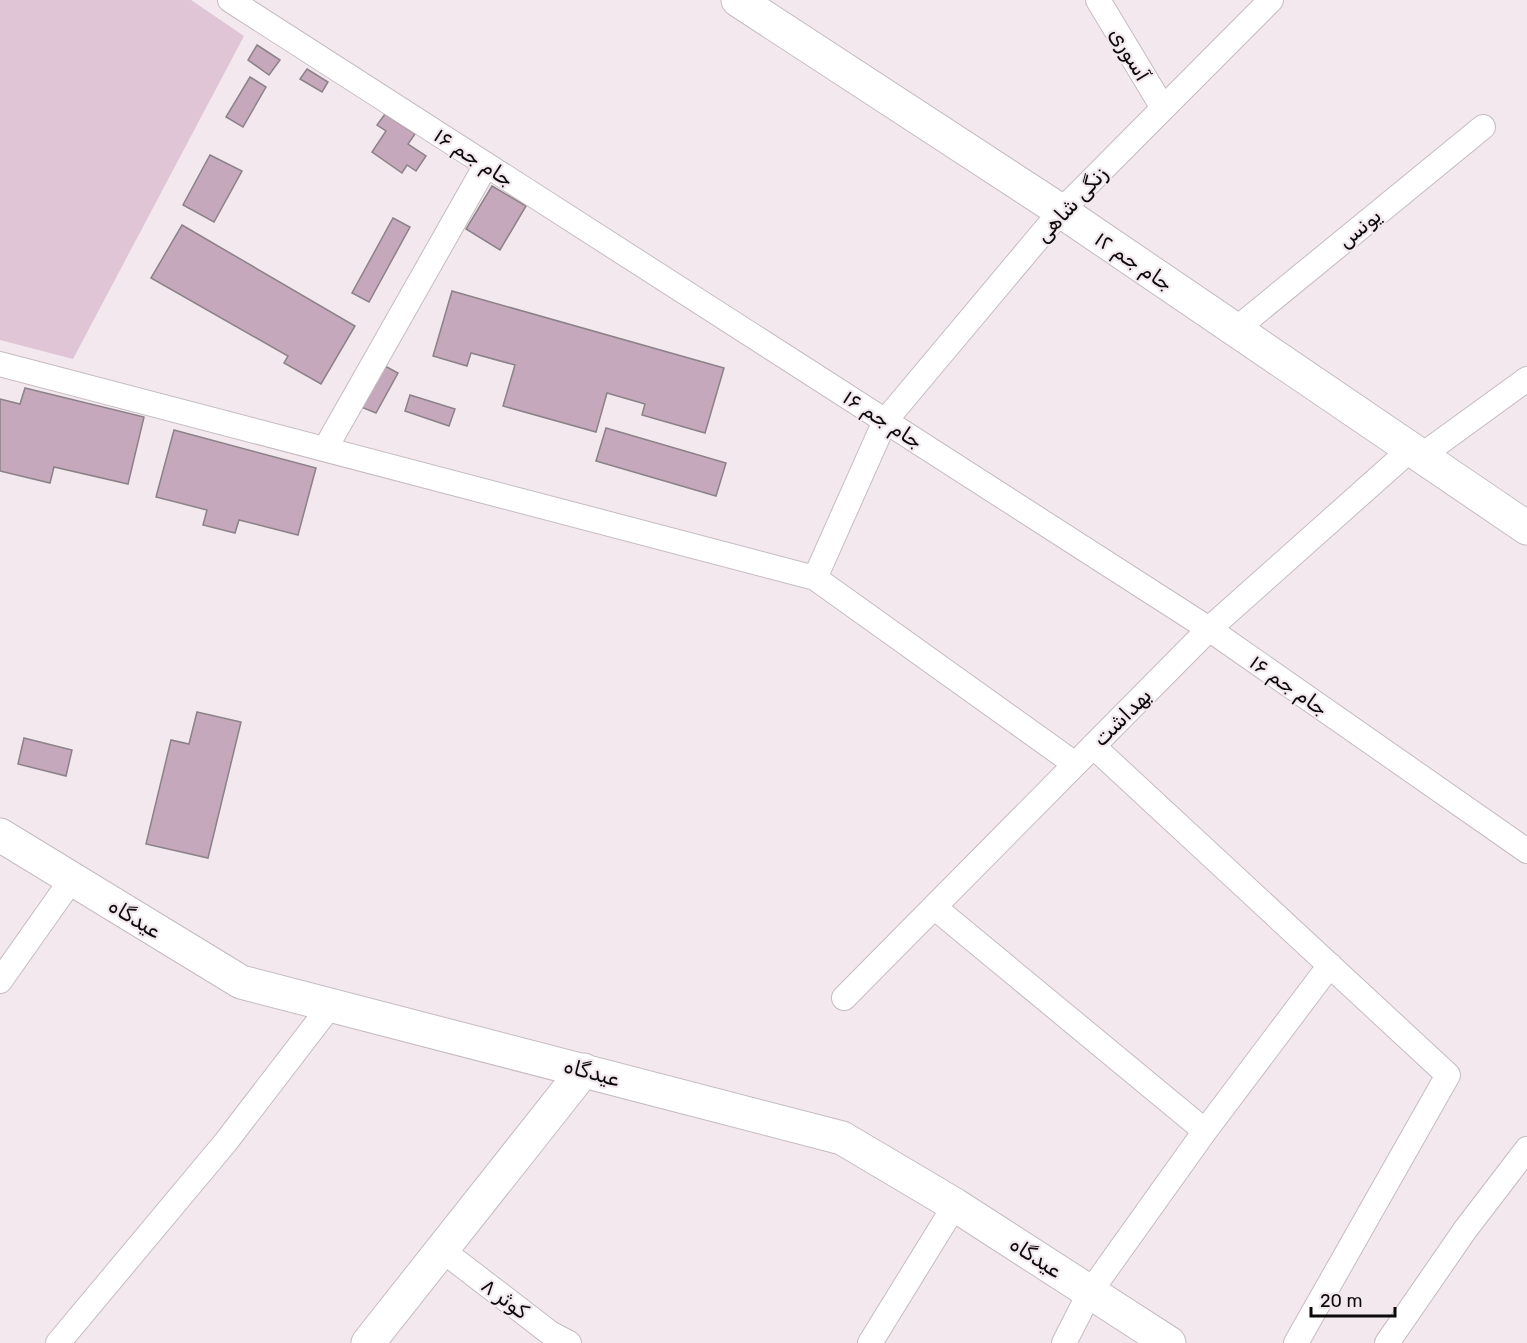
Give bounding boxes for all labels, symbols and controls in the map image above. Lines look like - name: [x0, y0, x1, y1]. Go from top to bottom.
- street label: آسوری: [1104, 23, 1156, 85]
- street label: جام جم ۱۶: [429, 122, 518, 194]
- street label: زنگی شاهی: [1030, 161, 1112, 247]
- street label: یونس: [1332, 203, 1386, 253]
- street label: جام جم ۱۲: [1089, 226, 1178, 298]
- street label: جام جم ۱۶: [838, 384, 927, 456]
- street label: جام جم ۱۶: [1244, 649, 1333, 723]
- street label: بهداشت: [1088, 683, 1156, 751]
- street label: عیدگاه: [104, 893, 166, 943]
- street label: عیدگاه: [561, 1053, 623, 1091]
- street label: عیدگاه: [1005, 1231, 1067, 1283]
- street label: کوثر ۸: [476, 1272, 534, 1324]
- scale bar: [1311, 1280, 1395, 1318]
- text: 20 m: [1320, 1290, 1362, 1312]

